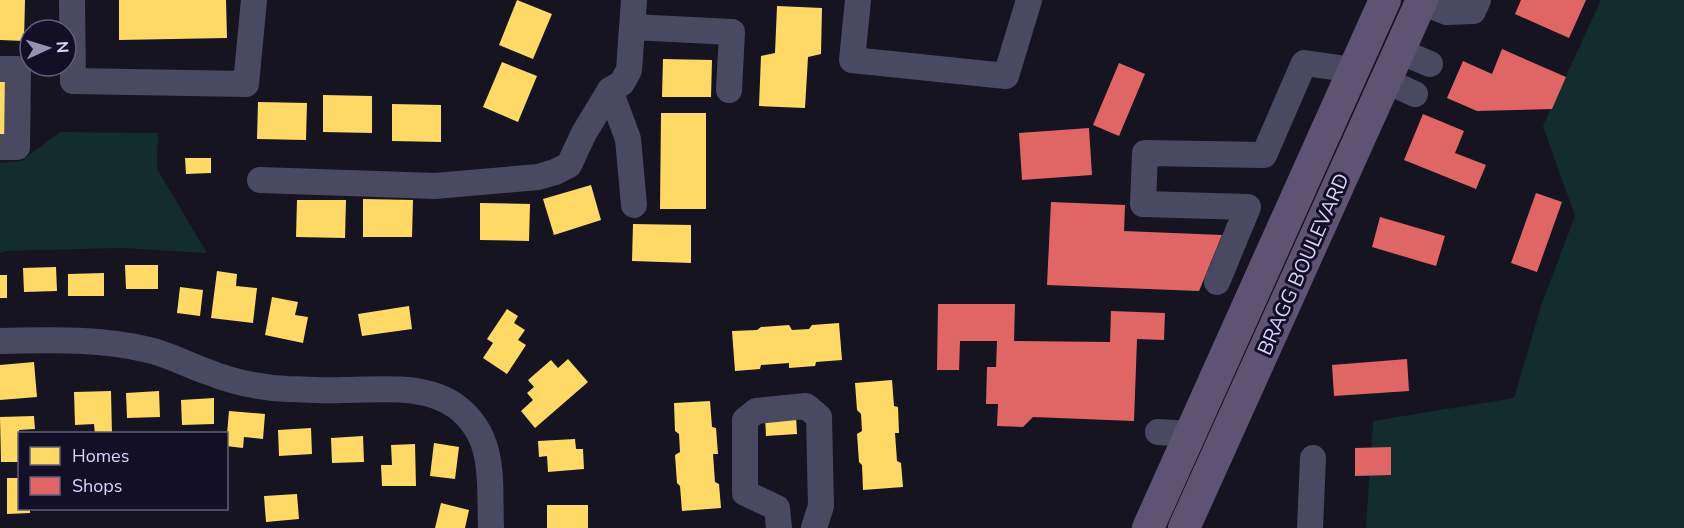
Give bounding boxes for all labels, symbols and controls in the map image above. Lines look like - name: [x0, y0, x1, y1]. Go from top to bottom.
- north arrow: [18, 18, 78, 78]
- text: N: [51, 40, 73, 54]
- street label: BRAGG BOULEVARD: [1251, 169, 1356, 359]
- legend: [18, 432, 228, 510]
- text: Homes: [72, 444, 129, 468]
- text: Shops: [72, 474, 122, 498]

